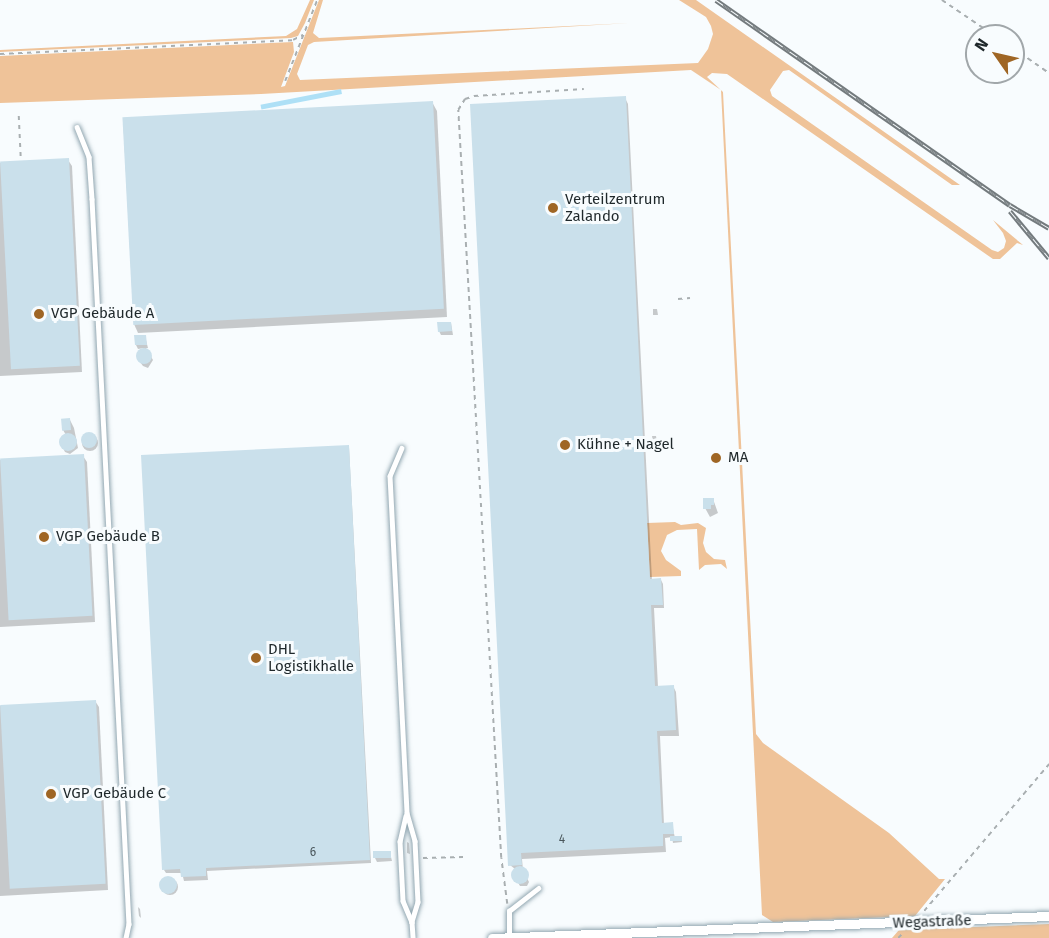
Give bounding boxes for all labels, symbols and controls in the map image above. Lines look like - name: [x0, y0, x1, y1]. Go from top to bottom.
- north arrow: [965, 24, 1025, 84]
- text: N: [970, 35, 992, 54]
- place label: Verteilzentrum Zalando: [565, 190, 665, 225]
- marker: Verteilzentrum Zalando: [546, 201, 560, 215]
- place label: VGP Gebäude A: [51, 305, 154, 323]
- marker: VGP Gebäude A: [32, 307, 46, 321]
- place label: Kühne + Nagel: [577, 436, 674, 454]
- marker: Kühne + Nagel: [558, 438, 572, 452]
- place label: MA: [728, 449, 748, 467]
- marker: MA: [709, 451, 723, 465]
- place label: VGP Gebäude B: [56, 528, 160, 546]
- marker: VGP Gebäude B: [37, 530, 51, 544]
- place label: DHL Logistikhalle: [268, 640, 354, 675]
- marker: DHL Logistikhalle: [249, 651, 263, 665]
- place label: VGP Gebäude C: [63, 785, 166, 803]
- marker: VGP Gebäude C: [44, 787, 58, 801]
- house number: 4: [559, 833, 565, 847]
- house number: 6: [310, 846, 316, 860]
- street label: Wegastraße: [892, 912, 972, 932]

